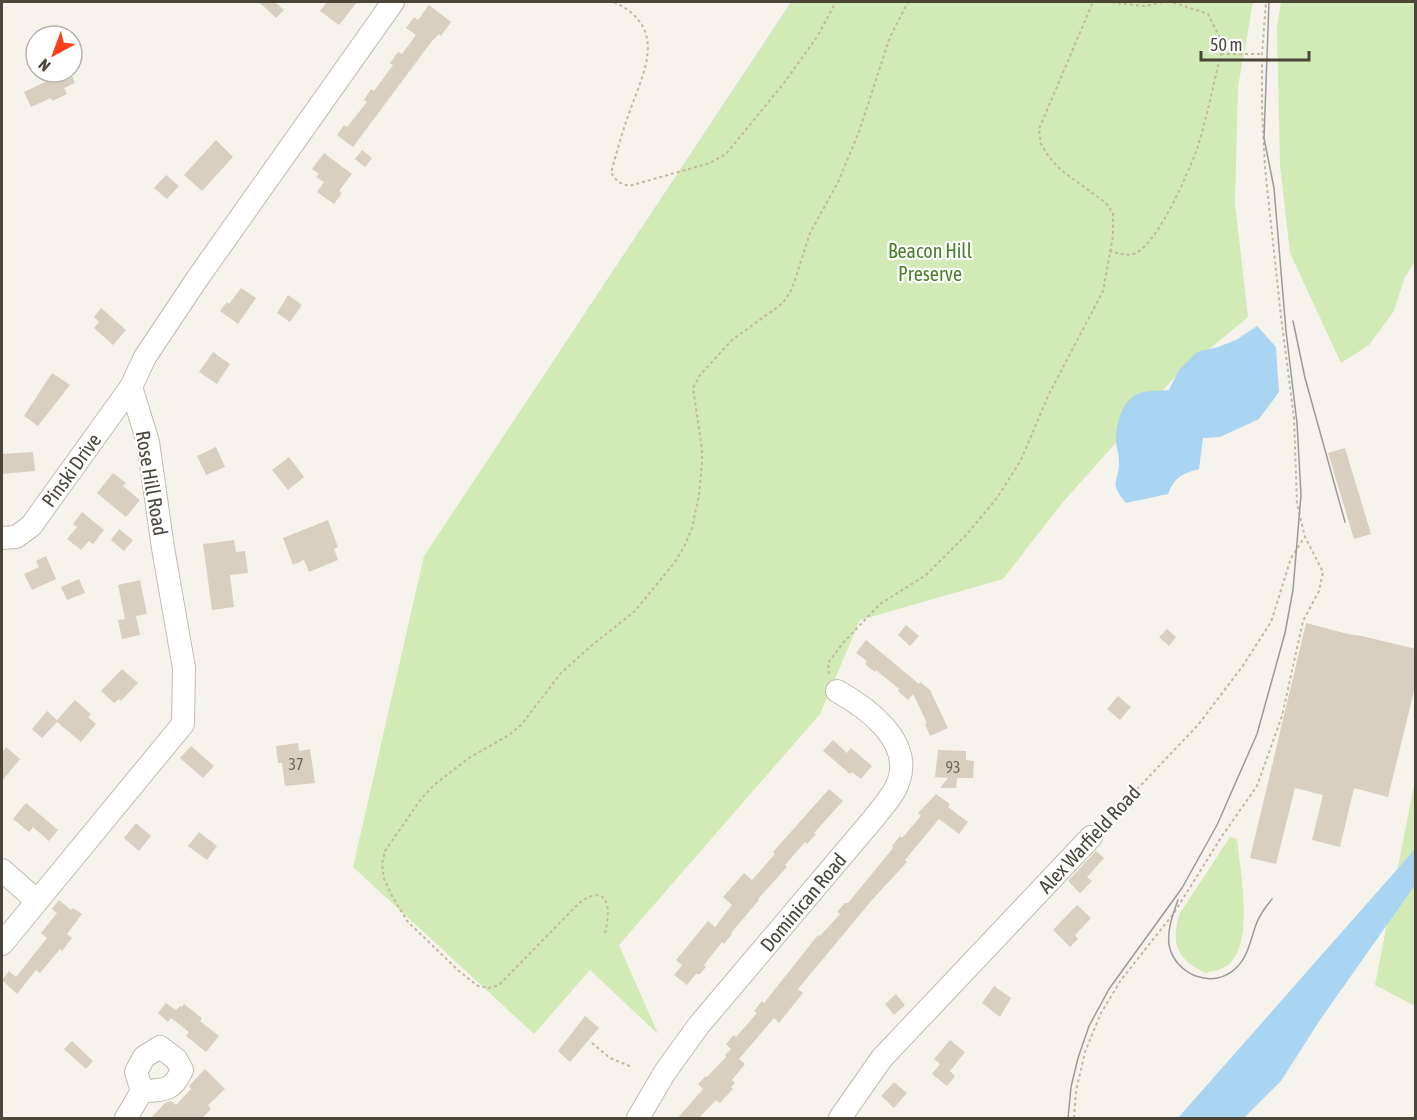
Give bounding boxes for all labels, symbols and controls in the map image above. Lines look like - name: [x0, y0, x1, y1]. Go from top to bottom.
- north arrow: [24, 24, 84, 84]
- scale bar: [1201, 24, 1309, 62]
- text: 50 m: [1210, 34, 1242, 55]
- text: N: [35, 55, 54, 75]
- park label: Beacon Hill Preserve: [888, 239, 973, 285]
- street label: Pinski Drive: [37, 429, 105, 511]
- street label: Rose Hill Road: [131, 429, 173, 537]
- house number: 37: [288, 755, 304, 773]
- house number: 93: [945, 758, 961, 776]
- street label: Alex Warfield Road: [1033, 781, 1145, 897]
- street label: Dominican Road: [755, 848, 851, 956]

